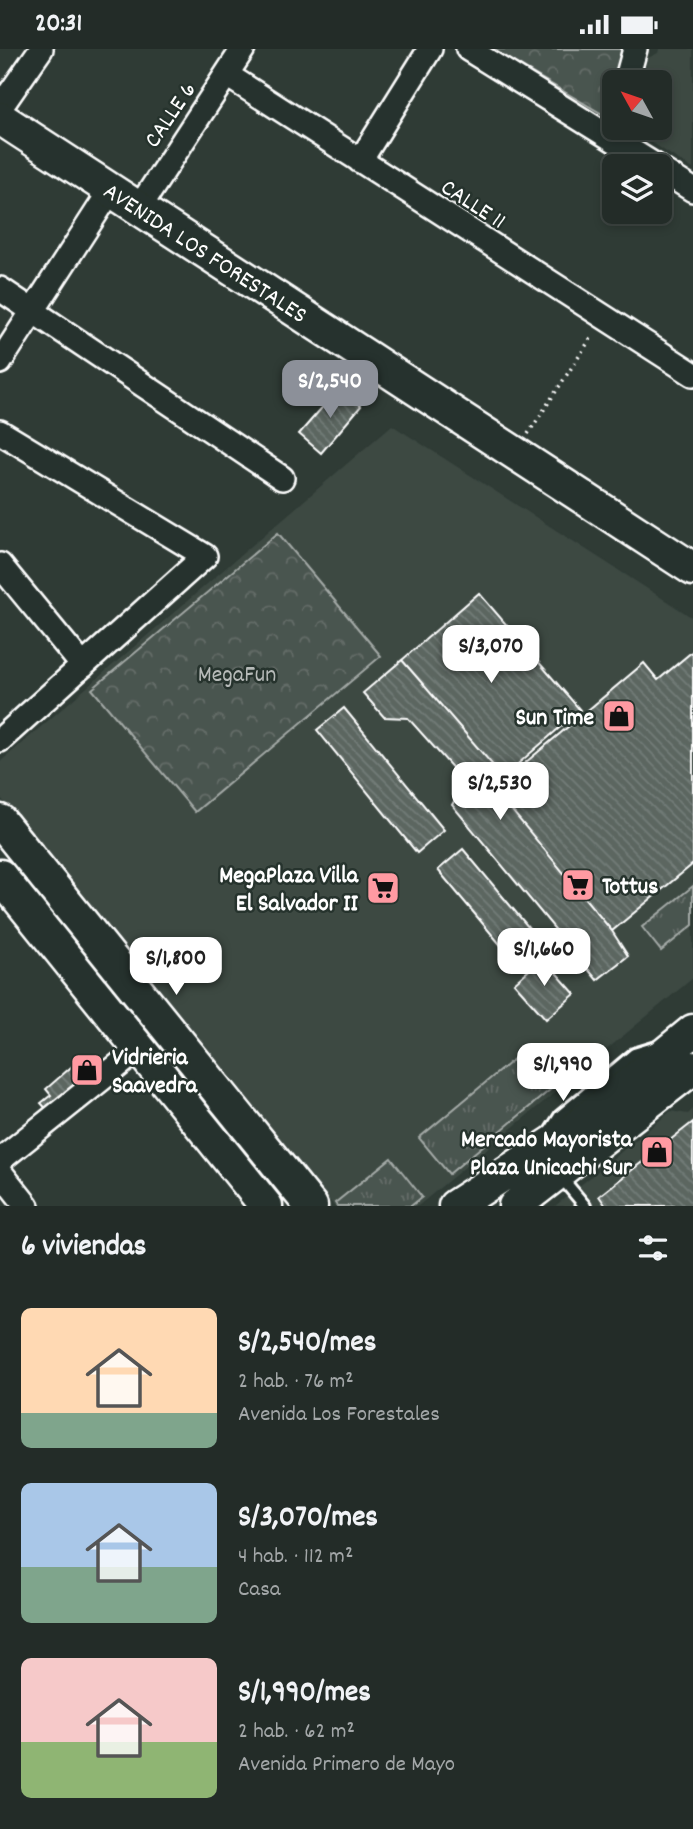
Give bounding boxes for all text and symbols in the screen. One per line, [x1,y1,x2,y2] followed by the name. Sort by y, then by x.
[35,6,82,43] text: 20:31
[602,70,672,140] north arrow
[602,70,672,224] map controls
[137,76,206,155] street label: CALLE 6
[602,154,672,224] button: layers
[433,172,512,239] street label: CALLE 11
[96,176,313,333] street label: AVENIDA LOS FORESTALES
[265,361,395,420] pin: S/2,540
[298,366,362,399] text: S/2,540
[426,625,556,685] pin: S/3,070
[458,631,524,664] text: S/3,070
[198,659,276,693] park label: MegaFun
[600,697,638,735] shop icon: Sun Time
[515,702,594,736] place label: Sun Time
[435,763,565,822] pin: S/2,530
[468,768,532,801] text: S/2,530
[219,860,359,922] place label: MegaPlaza Villa El Salvador II
[559,866,597,904] supermarket icon: Tottus
[364,869,402,907] supermarket icon: MegaPlaza Villa El Salvador II
[602,871,658,905] place label: Tottus
[479,929,609,988] pin: S/1,660
[513,934,575,967] text: S/1,660
[111,937,241,997] pin: S/1,800
[146,943,206,976] text: S/1,800
[112,1042,198,1104] place label: Vidrieria Saavedra
[498,1044,628,1103] pin: S/1,990
[533,1049,593,1082] text: S/1,990
[68,1051,106,1089] shop icon: Vidrieria Saavedra
[461,1124,633,1186] place label: Mercado Mayorista Plaza Unicachi Sur
[638,1133,676,1171] shop icon: Mercado Mayorista Plaza Unicachi Sur
[21,1227,146,1270] text: 6 viviendas
[634,1229,672,1267] icon: filters
[238,1323,376,1366] text: S/2,540/mes
[77,1336,161,1420] icon: home
[238,1366,354,1399] text: 2 hab. · 76 m²
[238,1399,440,1432] text: Avenida Los Forestales
[238,1498,378,1541] text: S/3,070/mes
[77,1511,161,1595] icon: home
[238,1541,353,1574] text: 4 hab. · 112 m²
[238,1574,281,1607] text: Casa
[238,1673,371,1716] text: S/1,990/mes
[77,1686,161,1770] icon: home
[238,1716,355,1749] text: 2 hab. · 62 m²
[238,1749,455,1782] text: Avenida Primero de Mayo

